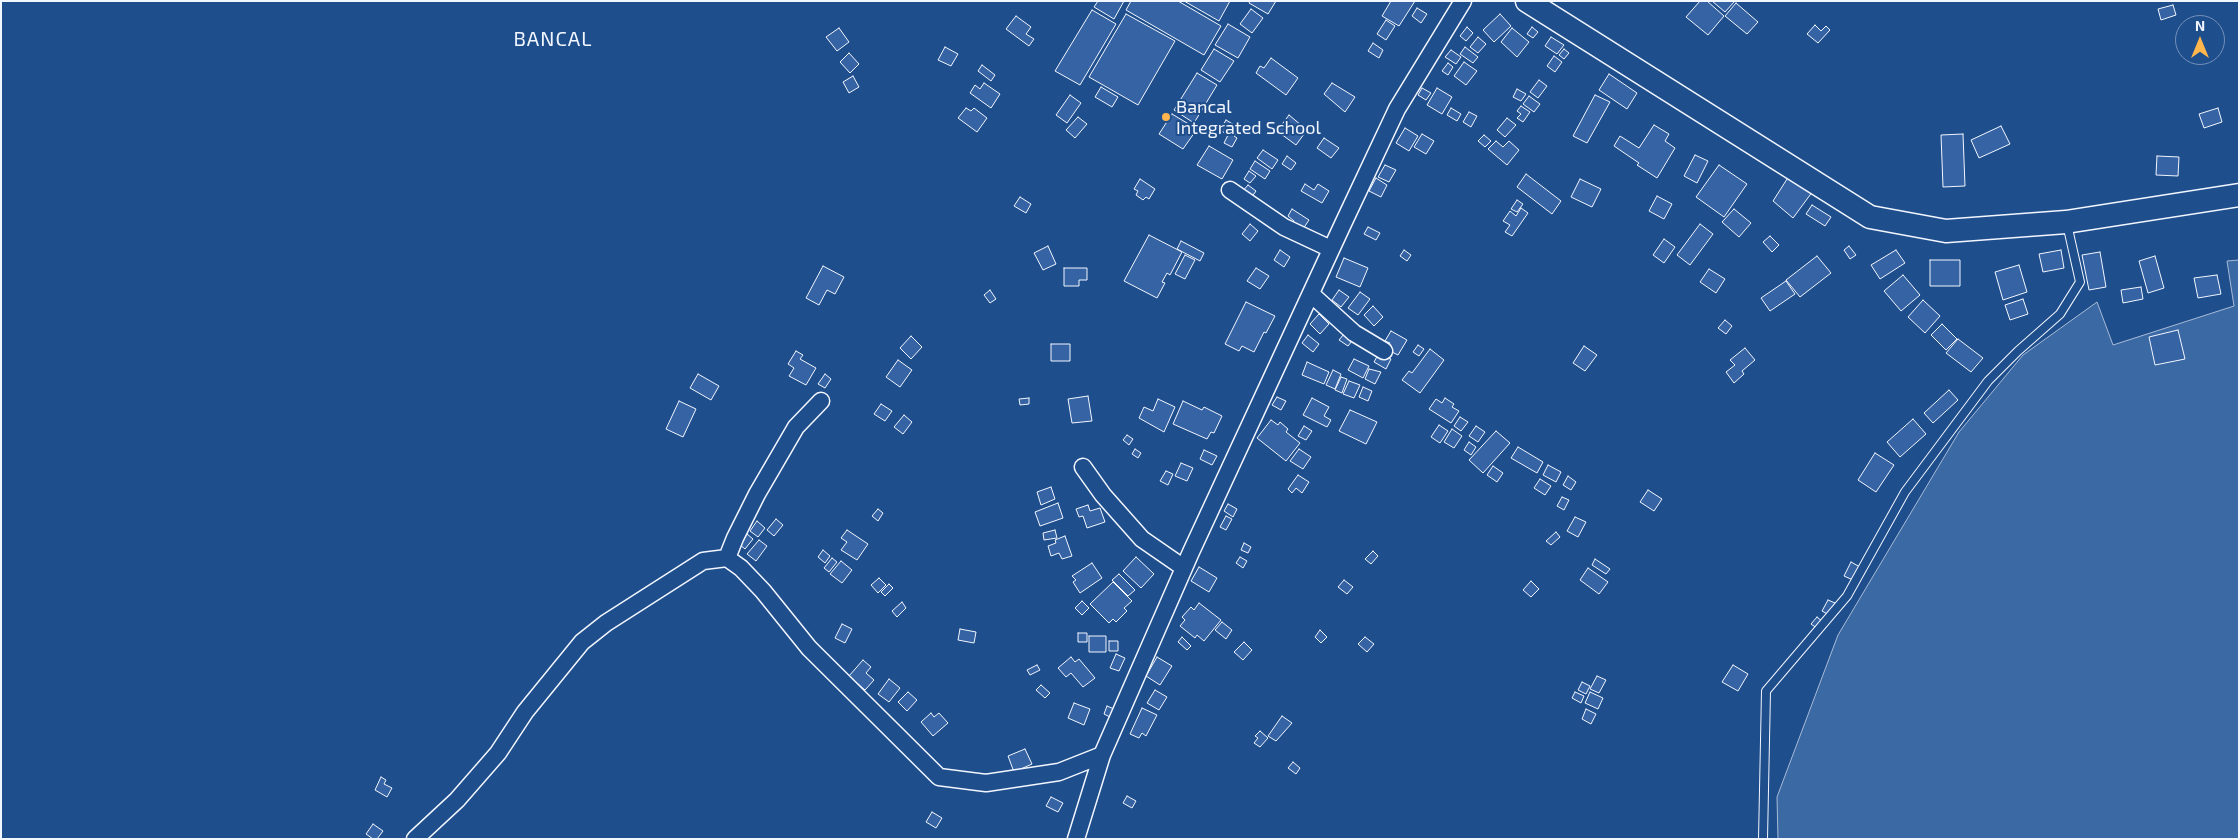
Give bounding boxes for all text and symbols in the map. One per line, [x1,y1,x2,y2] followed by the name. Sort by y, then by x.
[2175,15,2225,65] north arrow
[2195,17,2205,34] text: N
[513,27,593,51] district label: BANCAL
[1176,96,1321,138] place label: Bancal Integrated School
[1160,111,1172,123] marker: Bancal Integrated School

